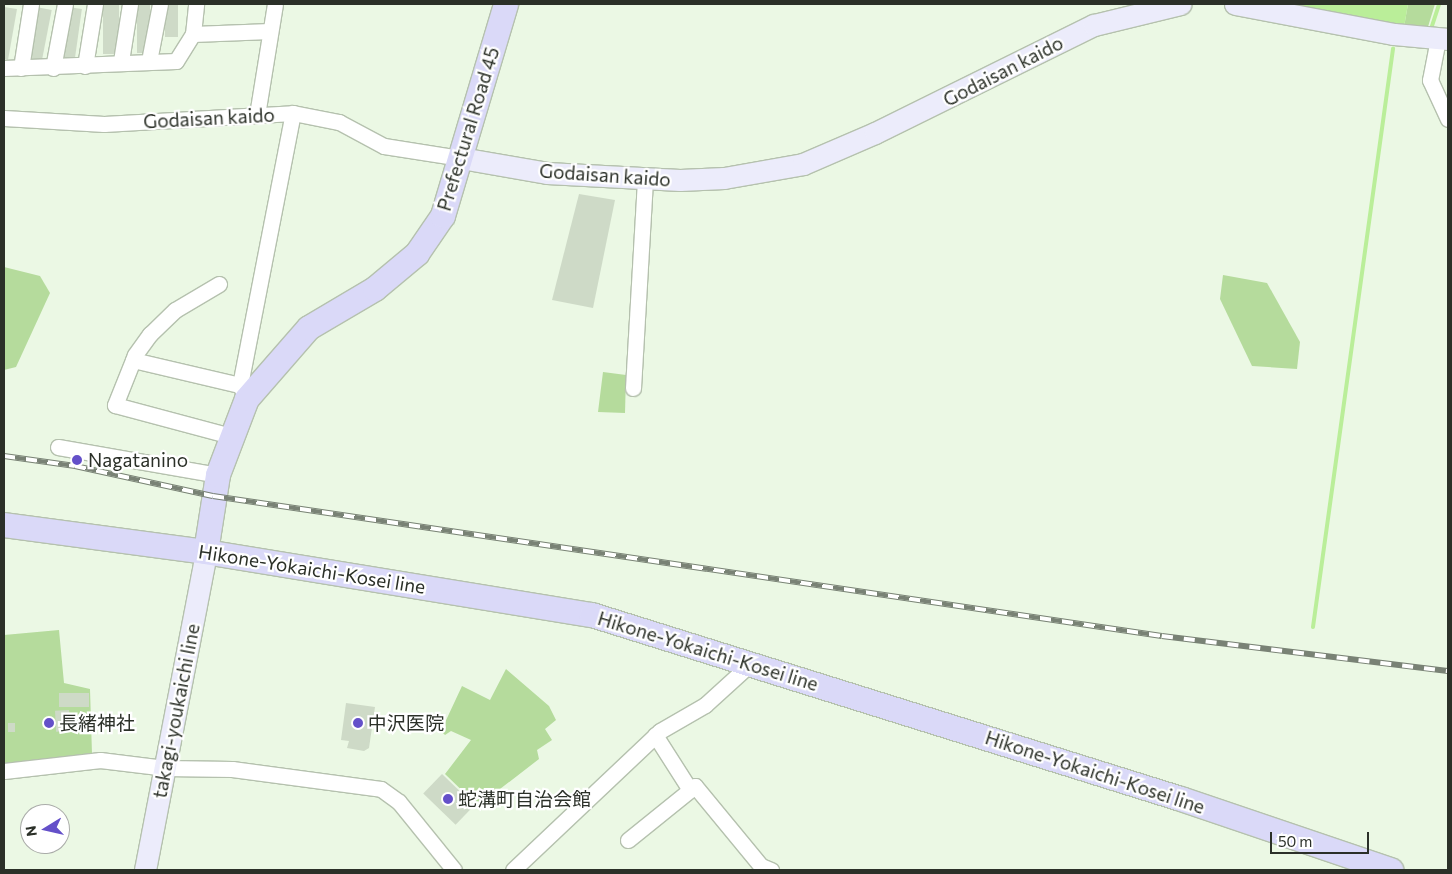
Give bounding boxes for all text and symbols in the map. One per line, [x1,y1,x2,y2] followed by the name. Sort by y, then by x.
[939,31,1067,111] street label: Godaisan kaido
[432,44,504,214] street label: Prefectural Road 45
[143,103,275,133] street label: Godaisan kaido
[539,159,671,191] street label: Godaisan kaido
[88,449,188,471] place label: Nagatanino
[70,453,84,467] marker: Nagatanino
[197,540,427,598] street label: Hikone-Yokaichi-Kosei line
[595,607,821,695] street label: Hikone-Yokaichi-Kosei line
[148,622,204,800] street label: takagi-youkaichi line
[59,712,135,734] place label: 長緒神社
[368,712,444,734] place label: 中沢医院
[43,717,55,729] marker: 長緒神社
[352,717,364,729] marker: 中沢医院
[982,726,1208,818] street label: Hikone-Yokaichi-Kosei line
[458,788,591,810] place label: 蛇溝町自治会館
[442,793,454,805] marker: 蛇溝町自治会館
[20,804,70,854] north arrow
[1272,822,1371,854] scale bar
[21,825,40,838] text: N
[1278,832,1312,850] text: 50 m

